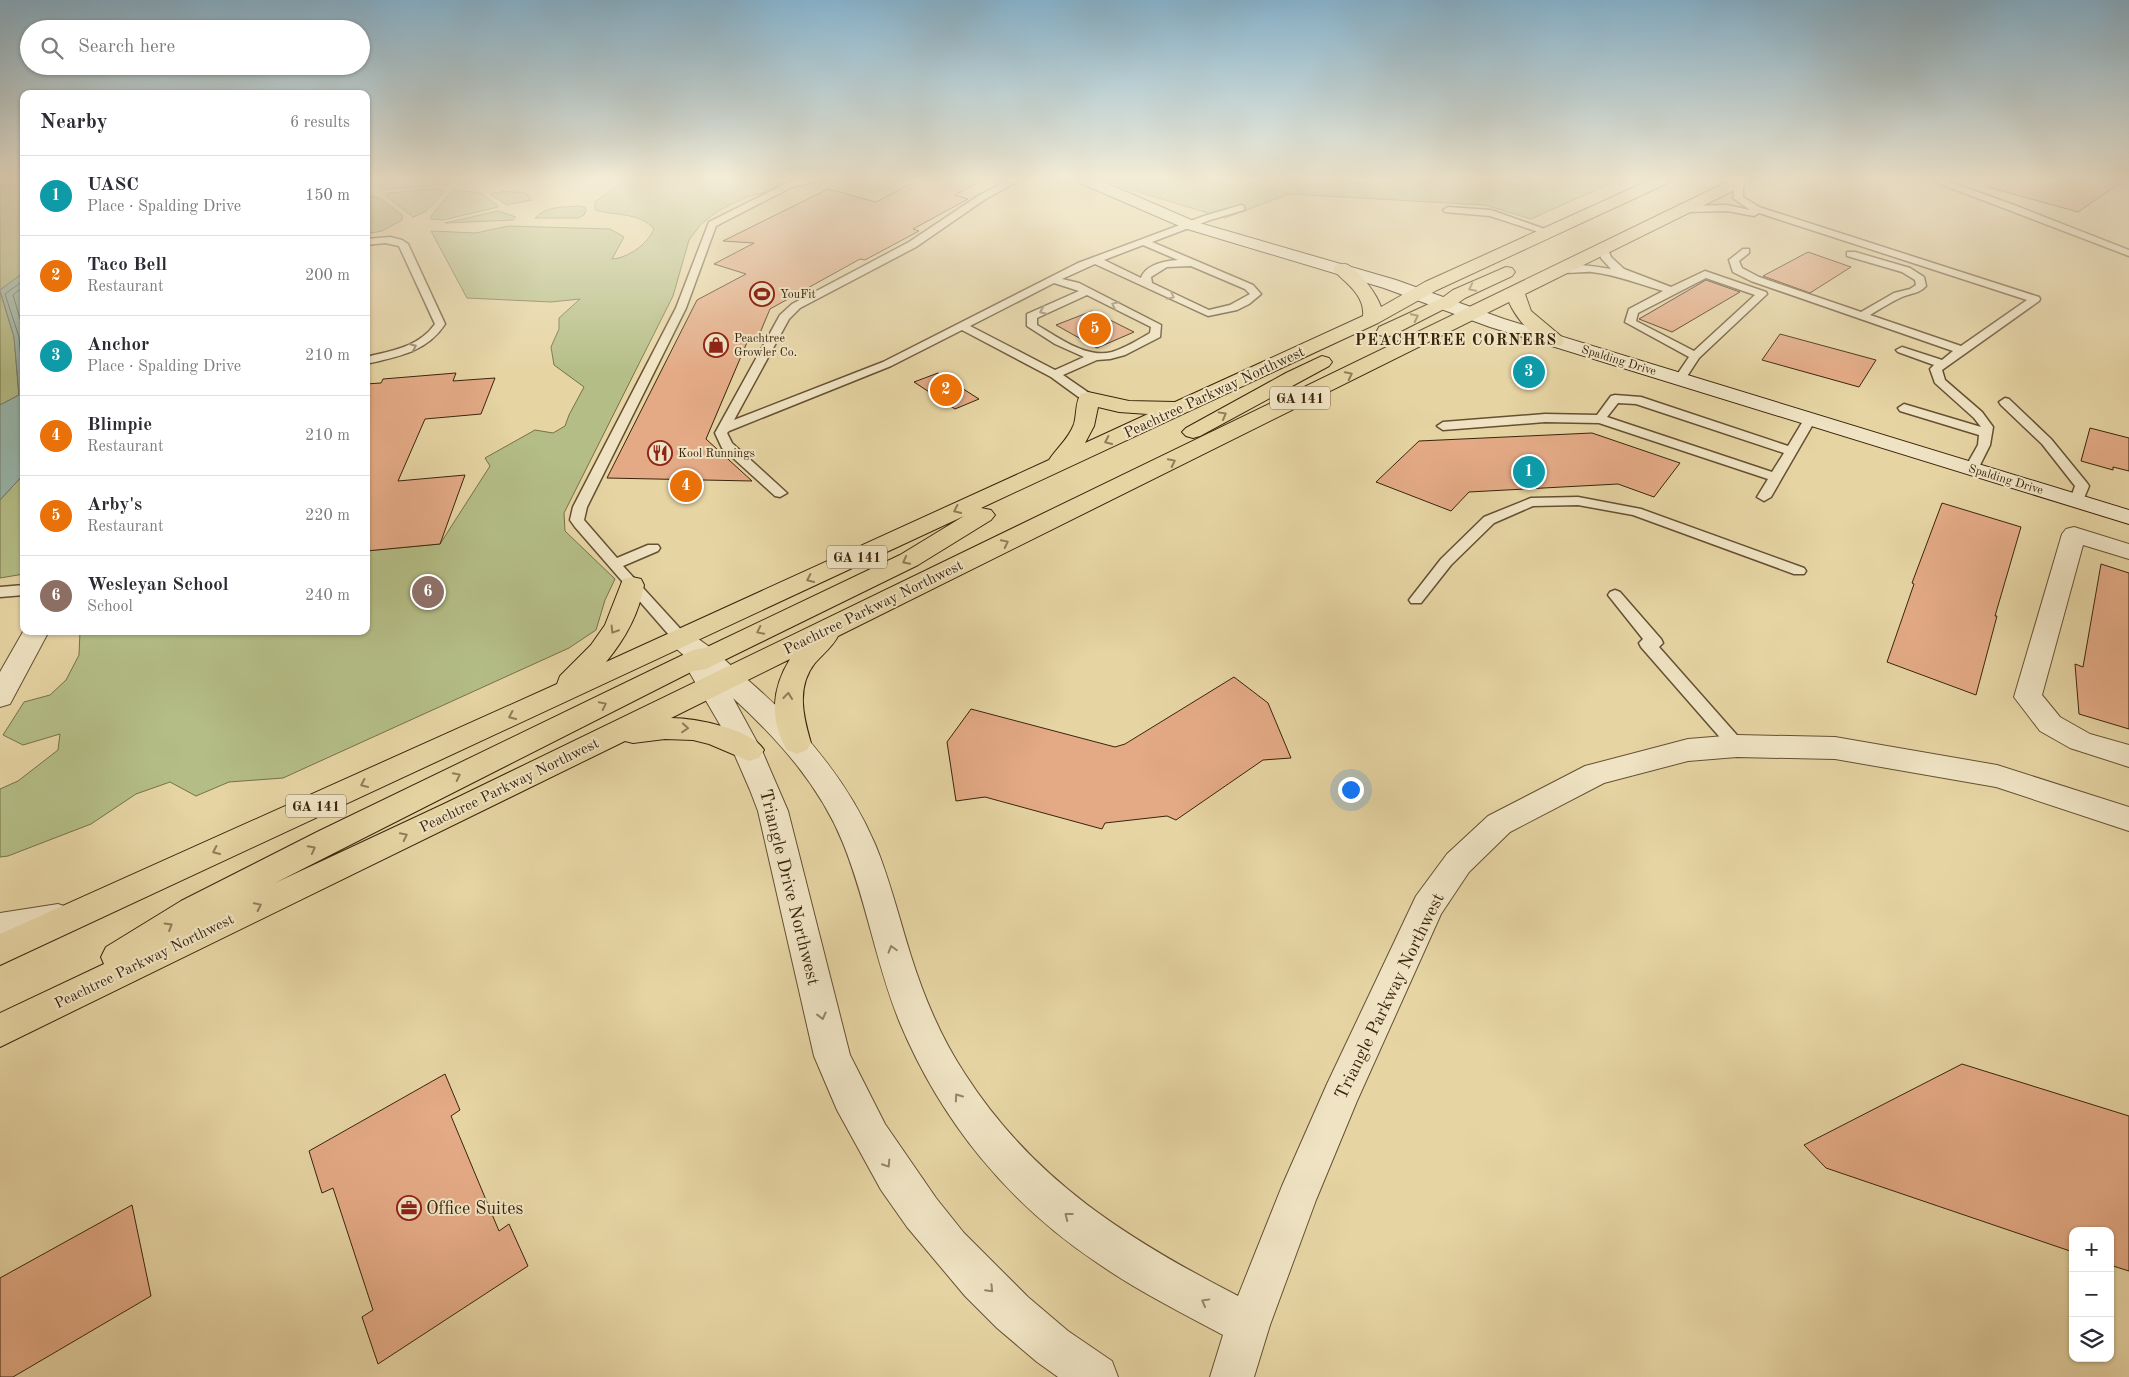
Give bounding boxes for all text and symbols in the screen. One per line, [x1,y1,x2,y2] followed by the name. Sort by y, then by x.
[20,20,370,75] search box
[38,34,66,62] icon: search
[78,38,175,57] text: Search here
[40,112,108,133] text: Nearby
[290,115,350,131] text: 6 results
[87,176,139,195] text: UASC
[51,188,61,204] text: 1
[305,188,350,204] text: 150 m
[87,199,241,215] text: Place · Spalding Drive
[87,256,167,275] text: Taco Bell
[51,268,61,284] text: 2
[305,268,350,284] text: 200 m
[87,279,164,295] text: Restaurant
[749,281,775,307] sports icon: YouFit
[1468,282,1477,292] one-way arrow
[780,289,816,301] place label: YouFit
[1166,290,1175,301] one-way arrow
[1111,301,1120,311] one-way arrow
[1039,304,1048,315] one-way arrow
[1079,310,1111,348] pin: 5
[1410,313,1419,323] one-way arrow
[703,332,729,358] shop icon: Peachtree Growler Co.
[734,333,797,359] place label: Peachtree Growler Co.
[1355,333,1557,349] district label: PEACHTREE CORNERS
[87,336,149,355] text: Anchor
[408,342,417,353] one-way arrow
[1580,344,1658,378] street label: Spalding Drive
[1122,345,1307,442] street label: Peachtree Parkway Northwest
[51,348,61,364] text: 3
[305,348,350,364] text: 210 m
[1513,353,1545,391] pin: 3
[87,359,241,375] text: Place · Spalding Drive
[1344,370,1353,381] one-way arrow
[930,371,962,409] pin: 2
[1270,386,1330,409] road number: GA 141
[1218,411,1227,421] one-way arrow
[87,416,152,435] text: Blimpie
[51,428,61,444] text: 4
[305,428,350,444] text: 210 m
[1104,434,1113,445] one-way arrow
[87,439,164,455] text: Restaurant
[647,440,673,466] restaurant icon: Kool Runnings
[678,448,755,460] place label: Kool Runnings
[1513,453,1545,491] pin: 1
[1166,458,1175,468] one-way arrow
[1967,463,2045,497] street label: Spalding Drive
[670,467,702,505] pin: 4
[87,496,142,515] text: Arby's
[954,504,963,514] one-way arrow
[51,508,61,524] text: 5
[305,508,350,524] text: 220 m
[87,519,164,535] text: Restaurant
[999,539,1008,549] one-way arrow
[827,546,887,568] road number: GA 141
[903,555,912,565] one-way arrow
[782,558,966,658] street label: Peachtree Parkway Northwest
[806,572,815,583] one-way arrow
[412,573,444,611] pin: 6
[87,576,229,595] text: Wesleyan School
[51,588,61,604] text: 6
[305,588,350,604] text: 240 m
[87,599,133,615] text: School
[611,624,621,633] one-way arrow
[756,625,765,635] one-way arrow
[782,692,793,700] one-way arrow
[598,700,607,711] one-way arrow
[508,710,517,721] one-way arrow
[681,722,689,733] one-way arrow
[418,736,602,836] street label: Peachtree Parkway Northwest
[452,772,461,782] one-way arrow
[360,777,369,788] one-way arrow
[1338,777,1364,803] your location
[756,787,822,987] street label: Triangle Drive Northwest
[286,794,346,818] road number: GA 141
[399,832,408,842] one-way arrow
[212,845,221,856] one-way arrow
[307,845,316,855] one-way arrow
[1332,890,1448,1102] street label: Triangle Parkway Northwest
[253,902,262,913] one-way arrow
[53,912,237,1012] street label: Peachtree Parkway Northwest
[163,922,172,932] one-way arrow
[888,946,898,954] one-way arrow
[816,1012,827,1021] one-way arrow
[955,1093,964,1103] one-way arrow
[880,1159,890,1168] one-way arrow
[396,1195,422,1221] office icon: Office Suites
[426,1200,523,1218] place label: Office Suites
[1064,1213,1073,1222] one-way arrow
[2069,1227,2114,1362] map controls
[2069,1227,2114,1272] button: +
[2069,1272,2114,1317] button: −
[984,1284,993,1293] one-way arrow
[1202,1298,1211,1308] one-way arrow
[2069,1317,2114,1362] button: layers

